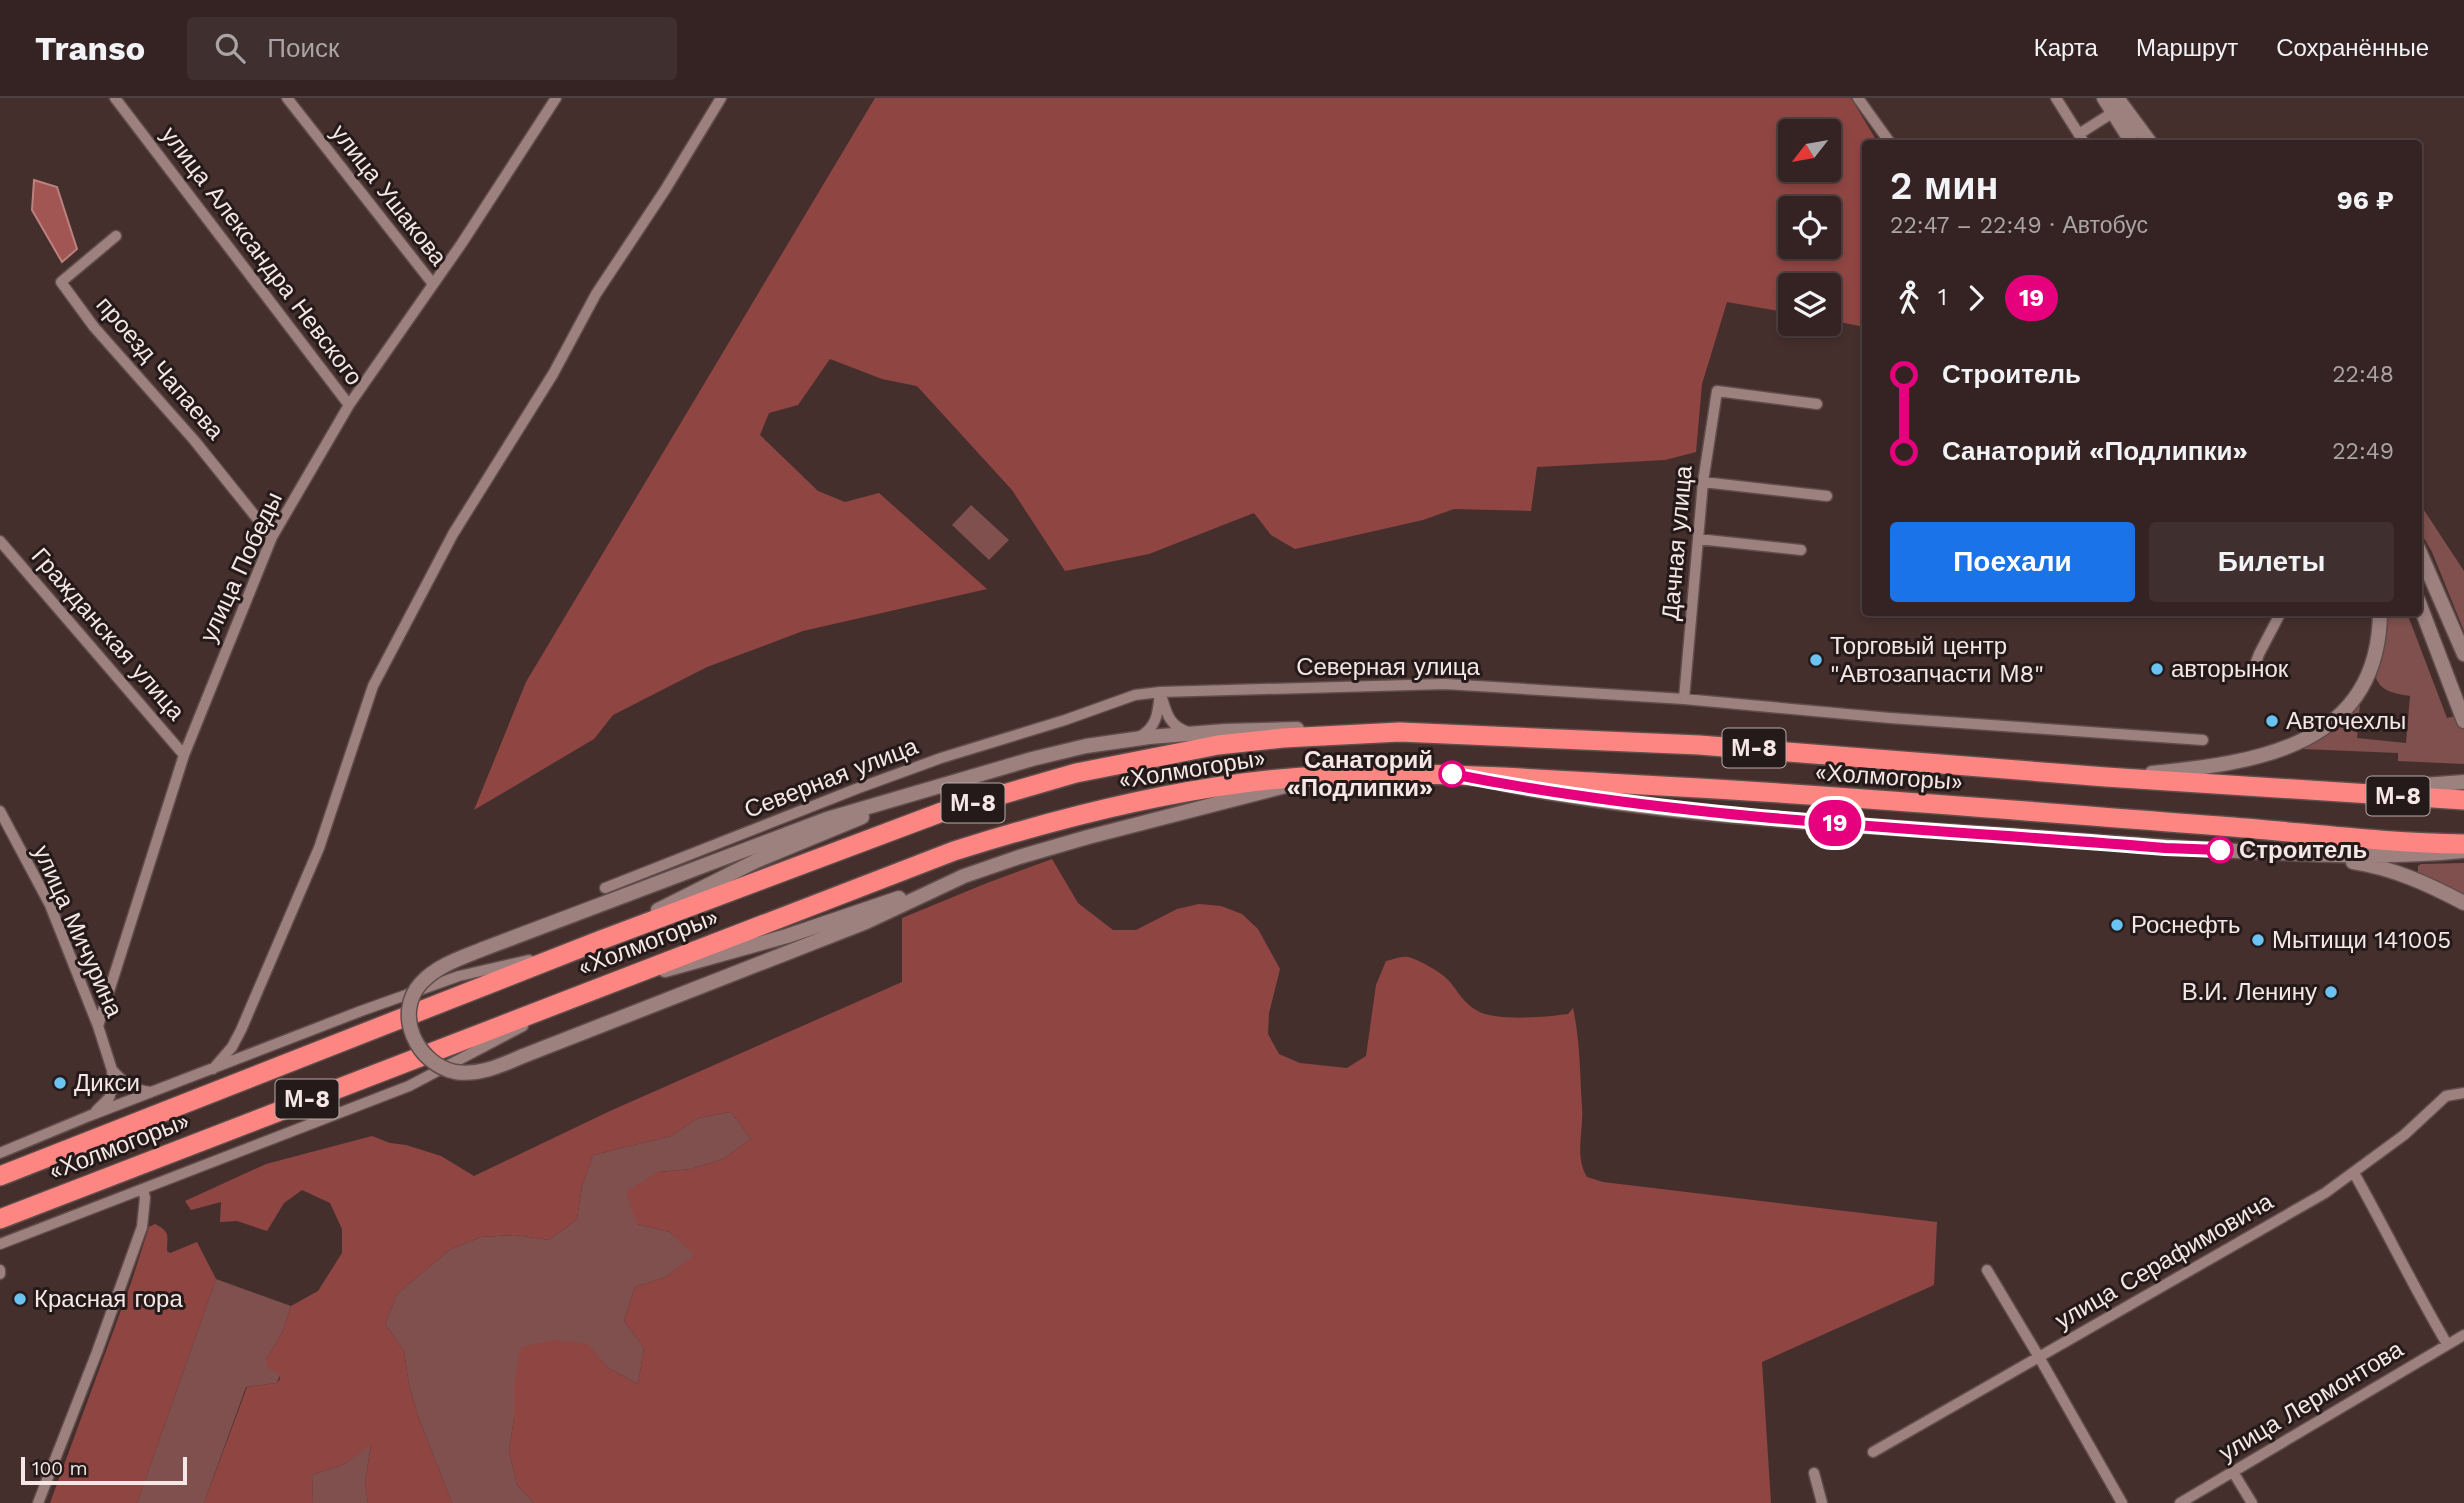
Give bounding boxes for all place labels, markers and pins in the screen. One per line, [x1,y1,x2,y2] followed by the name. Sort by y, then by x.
[1830,632,2044,688] place label: Торговый центр "Автозапчасти М8"
[1808,652,1824,668] marker: Торговый центр "Автозапчасти М8"
[2171,655,2289,683] place label: авторынок
[2149,661,2165,677] marker: авторынок
[2286,707,2406,735] place label: Авточехлы
[2264,713,2280,729] marker: Авточехлы
[1287,746,1433,802] place label: Санаторий «Подлипки»
[1439,761,1465,787] marker: Санаторий «Подлипки»
[2239,836,2367,864] place label: Строитель
[2207,837,2233,863] marker: Строитель
[2131,911,2241,939] place label: Роснефть
[2109,917,2125,933] marker: Роснефть
[2272,926,2451,954] place label: Мытищи 141005
[2250,932,2266,948] marker: Мытищи 141005
[2182,978,2317,1006] place label: В.И. Ленину
[2323,984,2339,1000] marker: В.И. Ленину
[74,1069,140,1097] place label: Дикси
[52,1075,68,1091] marker: Дикси
[34,1285,183,1313] place label: Красная гора
[12,1291,28,1307] marker: Красная гора

